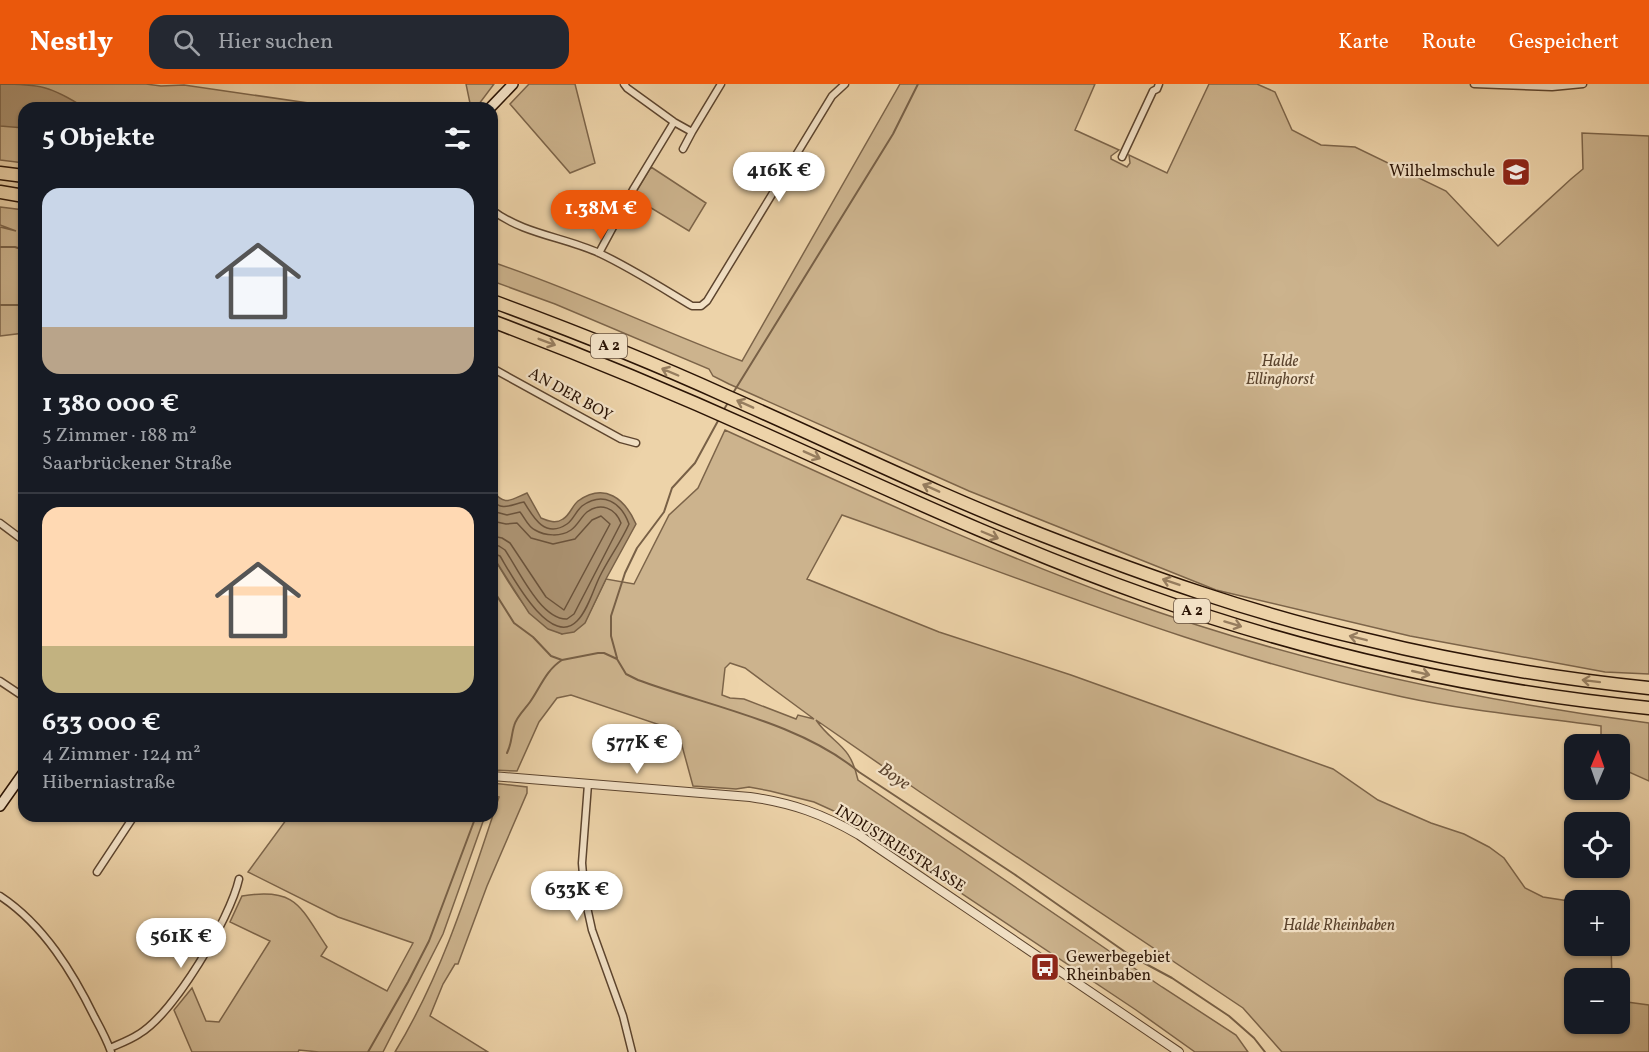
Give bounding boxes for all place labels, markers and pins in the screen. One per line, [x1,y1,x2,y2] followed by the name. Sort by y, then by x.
[730,152,828,203] pin: 416K €
[1500,156,1532,188] school or university icon: Wilhelmschule
[1389,161,1495,183] place label: Wilhelmschule
[546,190,656,241] pin: 1.38M €
[588,724,686,775] pin: 577K €
[528,871,626,922] pin: 633K €
[132,918,230,969] pin: 561K €
[1066,947,1171,987] place label: Gewerbegebiet Rheinbaben
[1029,951,1061,983] bus stop icon: Gewerbegebiet Rheinbaben

